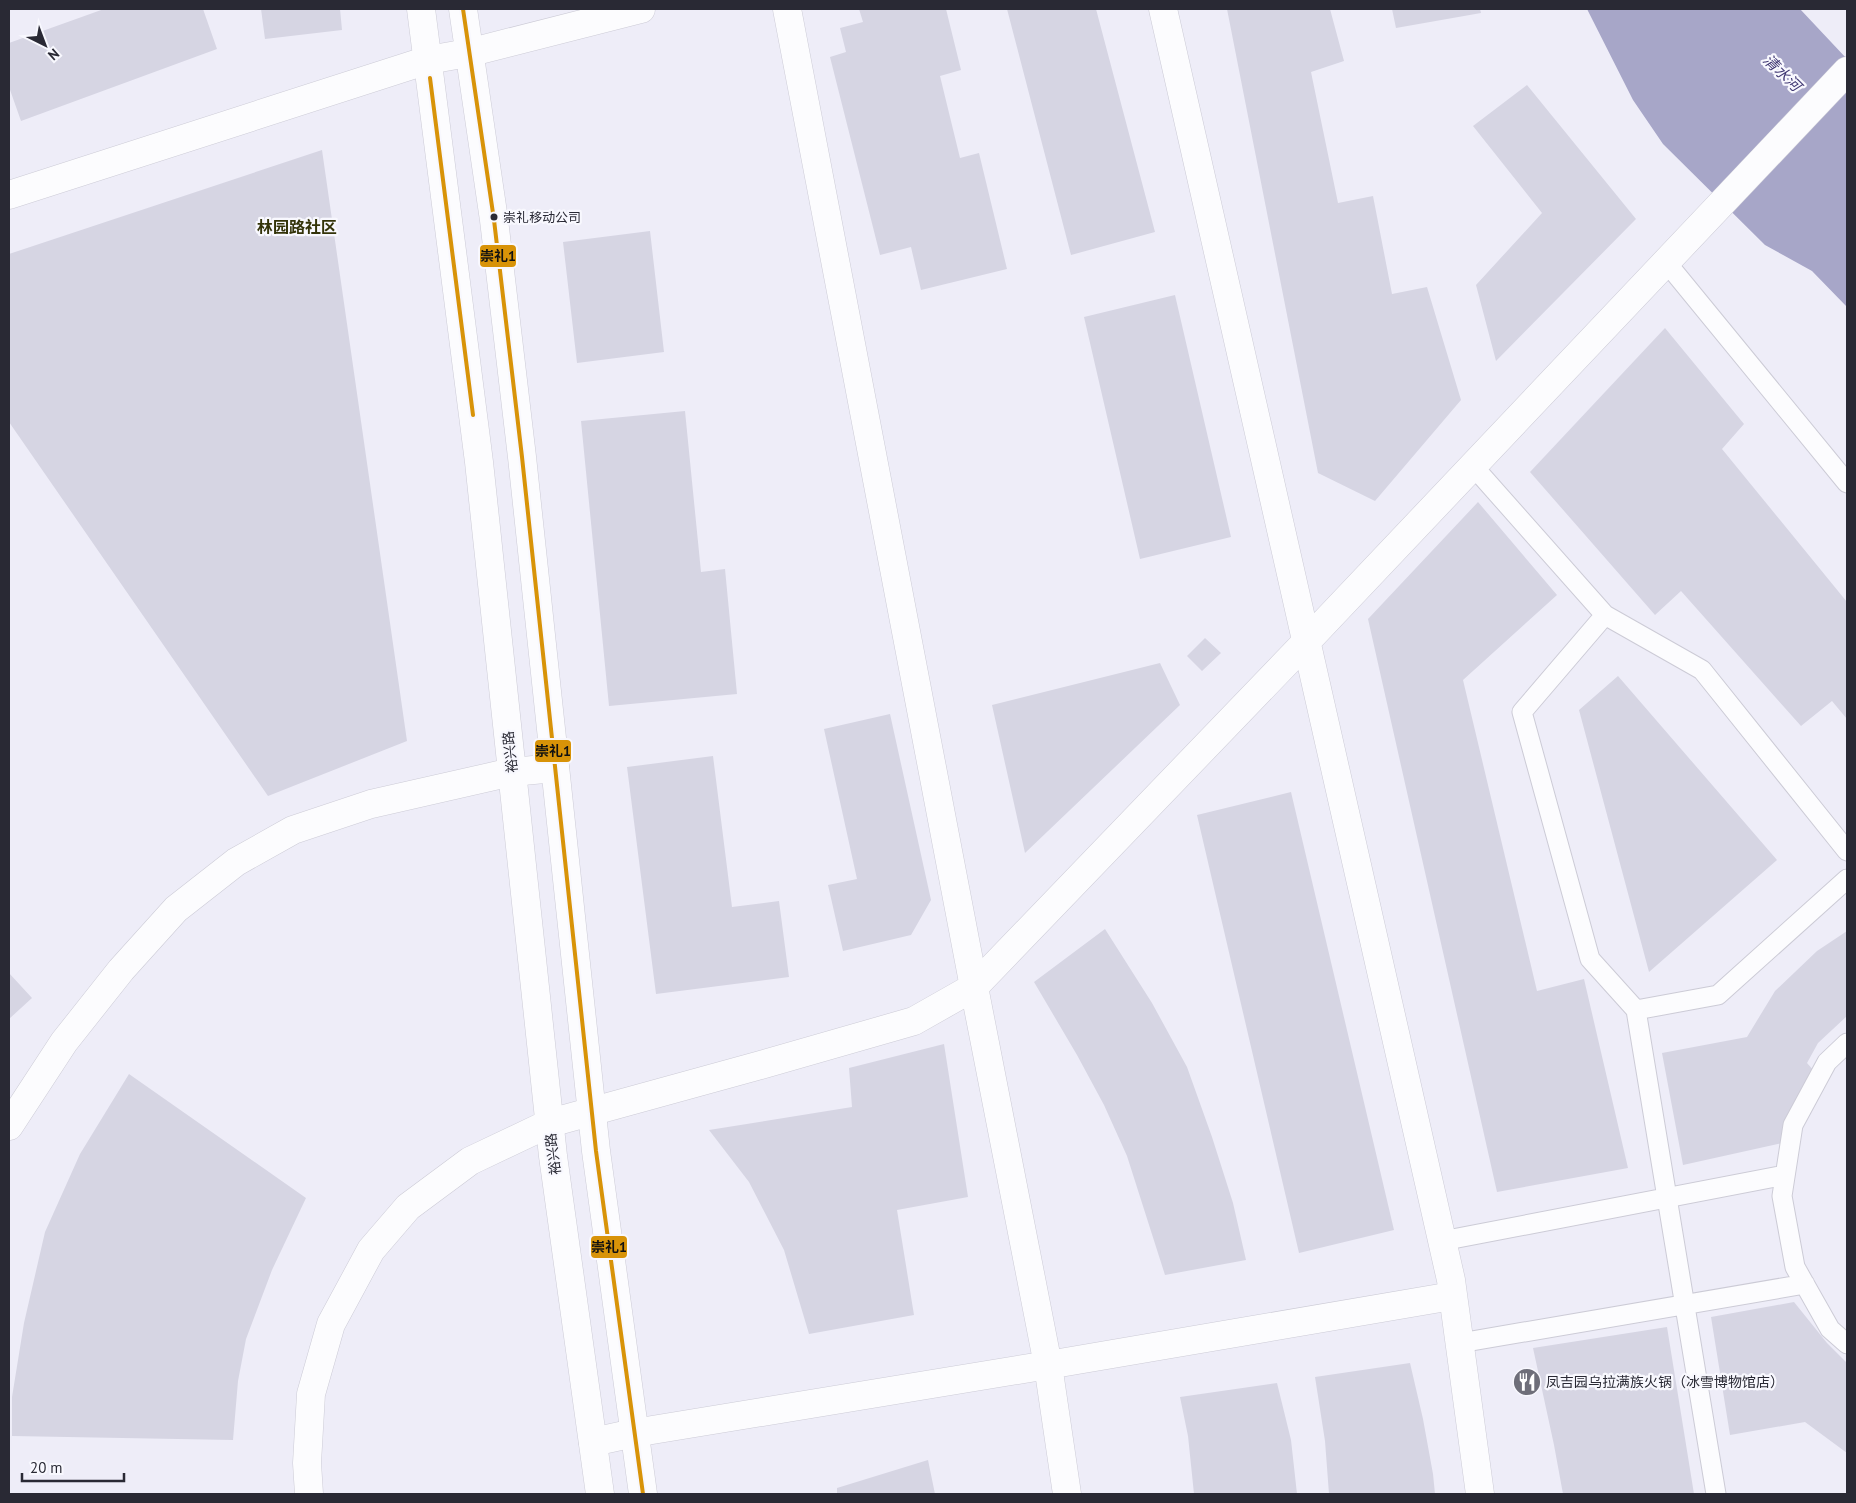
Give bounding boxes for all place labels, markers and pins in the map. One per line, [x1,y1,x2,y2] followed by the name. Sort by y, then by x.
[503,209,581,226] place label: 崇礼移动公司
[489,212,499,222] marker: 崇礼移动公司
[1512,1367,1542,1397] restaurant icon: 凤吉园乌拉满族火锅（冰雪博物馆店）
[1546,1373,1784,1391] place label: 凤吉园乌拉满族火锅（冰雪博物馆店）

